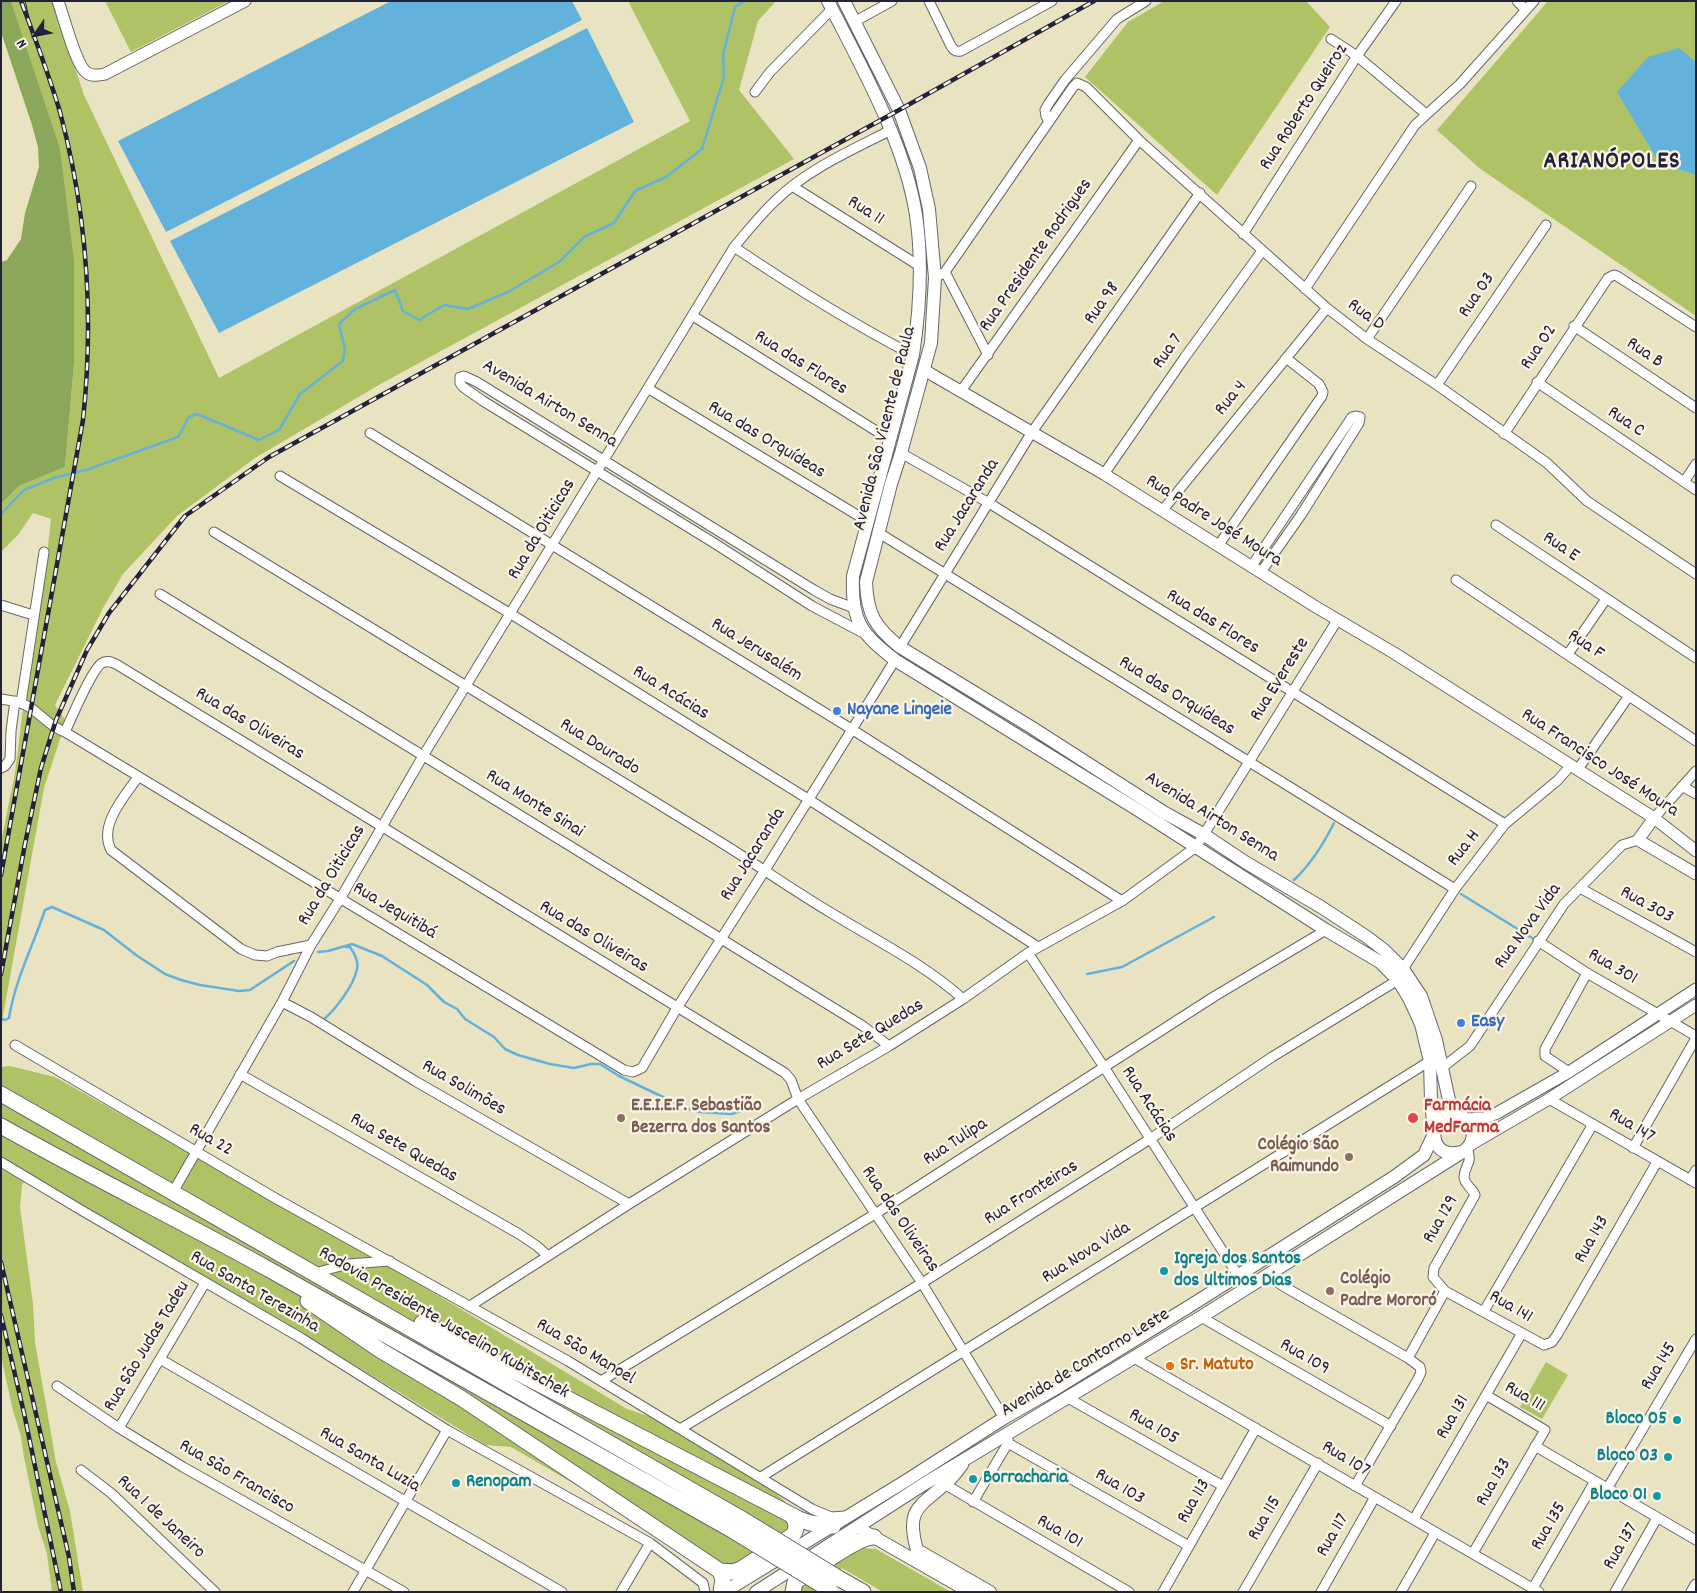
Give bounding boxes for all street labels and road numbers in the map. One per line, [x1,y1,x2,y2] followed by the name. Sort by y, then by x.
[1256,41,1354,175] street label: Rua Roberto Queiroz
[975,175,1099,337] street label: Rua Presidente Rodrigues
[842,192,888,232] street label: Rua 11
[1455,269,1501,323] street label: Rua 03
[1080,278,1126,330] street label: Rua 98
[1342,295,1388,337] street label: Rua D
[1517,321,1563,375] street label: Rua 02
[850,325,922,533] street label: Avenida São Vicente de Paula
[749,326,851,402] street label: Rua das Flores
[1149,330,1189,374] street label: Rua 7
[1621,333,1667,375] street label: Rua B
[477,356,621,454] street label: Avenida Airton Senna
[1211,377,1253,421] street label: Rua 4
[703,397,829,485] street label: Rua das Orquídeas
[1602,402,1648,444] street label: Rua C
[930,455,1006,557] street label: Rua Jacaranda
[1141,471,1285,573] street label: Rua Padre José Moura
[504,476,582,584] street label: Rua da Oiticicas
[1537,528,1583,568] street label: Rua E
[1161,585,1263,661] street label: Rua das Flores
[706,614,806,688] street label: Rua Jerusalém
[1562,626,1608,666] street label: Rua F
[1246,634,1316,726] street label: Rua Evereste
[1113,652,1239,742] street label: Rua das Orquídeas
[627,661,713,727] street label: Rua Acácias
[190,683,308,767] street label: Rua das Oliveiras
[1516,705,1682,823] street label: Rua Francisco José Moura
[555,714,643,782] street label: Rua Dourado
[481,766,587,844] street label: Rua Monte Sinai
[1140,768,1282,868] street label: Avenida Airton Senna
[716,804,792,906] street label: Rua Jacaranda
[294,822,372,930] street label: Rua da Oiticicas
[1444,826,1486,872] street label: Rua H
[348,878,440,946] street label: Rua Jequitibá
[1490,880,1568,974] street label: Rua Nova Vida
[1615,882,1677,930] street label: Rua 303
[534,896,652,980] street label: Rua das Oliveiras
[1583,945,1641,991] street label: Rua 301
[813,995,929,1077] street label: Rua Sete Quedas
[417,1056,509,1122] street label: Rua Solimões
[1115,1063,1181,1147] street label: Rua Acácias
[1604,1104,1658,1150] street label: Rua 147
[345,1109,461,1189] street label: Rua Sete Quedas
[920,1114,992,1172] street label: Rua Tulipa
[184,1119,236,1163] street label: Rua 22
[981,1156,1083,1232] street label: Rua Fronteiras
[855,1162,943,1278] street label: Rua das Oliveiras
[1419,1192,1465,1248] street label: Rua 129
[1570,1212,1616,1268] street label: Rua 143
[1038,1218,1136,1290] street label: Rua Nova Vida
[314,1243,572,1405] street label: Rodovia Presidente Juscelino Kubitschek
[185,1247,323,1339] street label: Rua Santa Terezinha
[100,1277,196,1417] street label: Rua São Judas Tadeu
[1484,1286,1536,1330] street label: Rua 141
[997,1305,1175,1423] street label: Avenida de Contorno Leste
[531,1315,639,1391] street label: Rua São Manoel
[1275,1335,1333,1381] street label: Rua 109
[1637,1339,1683,1395] street label: Rua 145
[1500,1377,1548,1419] street label: Rua 111
[1432,1392,1476,1444] street label: Rua 131
[1124,1405,1182,1451] street label: Rua 105
[315,1423,423,1499] street label: Rua Santa Luzia
[174,1436,298,1520] street label: Rua São Francisco
[1317,1437,1373,1483] street label: Rua 107
[1472,1455,1518,1511] street label: Rua 133
[1090,1465,1148,1511] street label: Rua 103
[111,1471,209,1565] street label: Rua 1 de Janeiro
[1173,1476,1217,1528] street label: Rua 113
[1244,1493,1288,1545] street label: Rua 115
[1527,1499,1573,1555] street label: Rua 135
[1313,1510,1355,1562] street label: Rua 117
[1032,1511,1086,1555] street label: Rua 101
[1599,1519,1645,1575] street label: Rua 137

